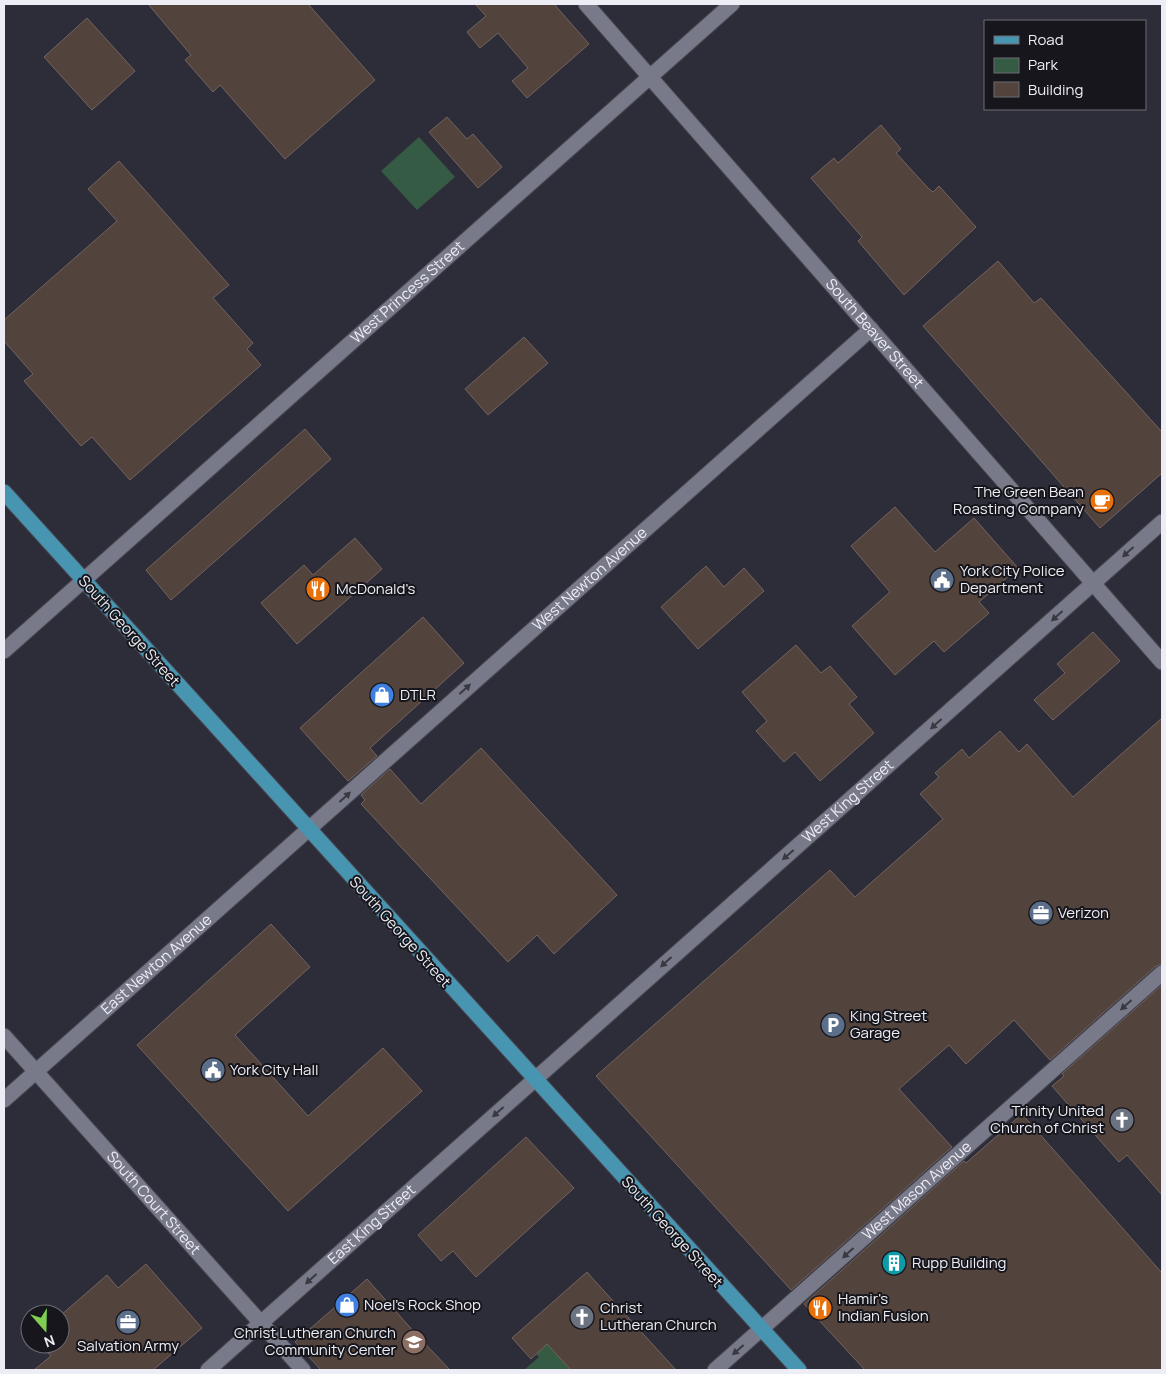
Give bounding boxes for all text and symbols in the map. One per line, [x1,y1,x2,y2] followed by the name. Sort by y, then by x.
[984,20,1146,110] legend
[1028,29,1064,50] text: Road
[1028,54,1058,75] text: Park
[1028,79,1083,100] text: Building
[346,236,469,348] street label: West Princess Street
[821,274,929,393] street label: South Beaver Street
[953,481,1084,519] place label: The Green Bean Roasting Company
[1089,488,1115,514] cafe icon: The Green Bean Roasting Company
[528,522,652,635] street label: West Newton Avenue
[1122,546,1134,558] one-way arrow
[960,560,1065,598] place label: York City Police Department
[929,567,955,593] public building icon: York City Police Department
[74,571,185,691] street label: South George Street
[305,576,331,602] restaurant icon: McDonald's
[336,578,415,599] place label: McDonald's
[1050,610,1063,621] one-way arrow
[369,682,395,708] shop icon: DTLR
[459,683,471,695] one-way arrow
[400,684,436,705] place label: DTLR
[930,718,942,730] one-way arrow
[797,754,898,847] street label: West King Street
[338,792,351,803] one-way arrow
[782,849,794,860] one-way arrow
[345,872,456,992] street label: South George Street
[1028,900,1054,926] office icon: Verizon
[1058,902,1109,923] place label: Verizon
[96,909,216,1019] street label: East Newton Avenue
[659,957,672,968] one-way arrow
[1120,999,1132,1011] one-way arrow
[850,1005,927,1043] place label: King Street Garage
[820,1012,846,1038] parking icon: King Street Garage
[200,1057,226,1083] public building icon: York City Hall
[230,1059,318,1080] place label: York City Hall
[990,1100,1104,1138] place label: Trinity United Church of Christ
[492,1106,504,1118] one-way arrow
[1109,1107,1135,1133] church icon: Trinity United Church of Christ
[857,1136,976,1245] street label: West Mason Avenue
[102,1146,206,1259] street label: South Court Street
[617,1172,728,1292] street label: South George Street
[323,1179,420,1269] street label: East King Street
[842,1247,854,1259] one-way arrow
[881,1250,907,1276] building icon: Rupp Building
[912,1252,1006,1273] place label: Rupp Building
[306,1273,318,1285] one-way arrow
[838,1288,929,1326] place label: Hamir's Indian Fusion
[334,1292,360,1318] shop icon: Noel's Rock Shop
[364,1294,481,1315] place label: Noel's Rock Shop
[807,1295,833,1321] restaurant icon: Hamir's Indian Fusion
[600,1297,717,1335] place label: Christ Lutheran Church
[20,1304,70,1354] north arrow
[569,1304,595,1330] church icon: Christ Lutheran Church
[115,1309,141,1335] office icon: Salvation Army
[234,1322,397,1360] place label: Christ Lutheran Church Community Center
[401,1329,427,1355] school or university icon: Christ Lutheran Church Community Center
[42,1331,58,1352] text: N
[77,1335,179,1356] place label: Salvation Army
[733,1344,745,1356] one-way arrow

